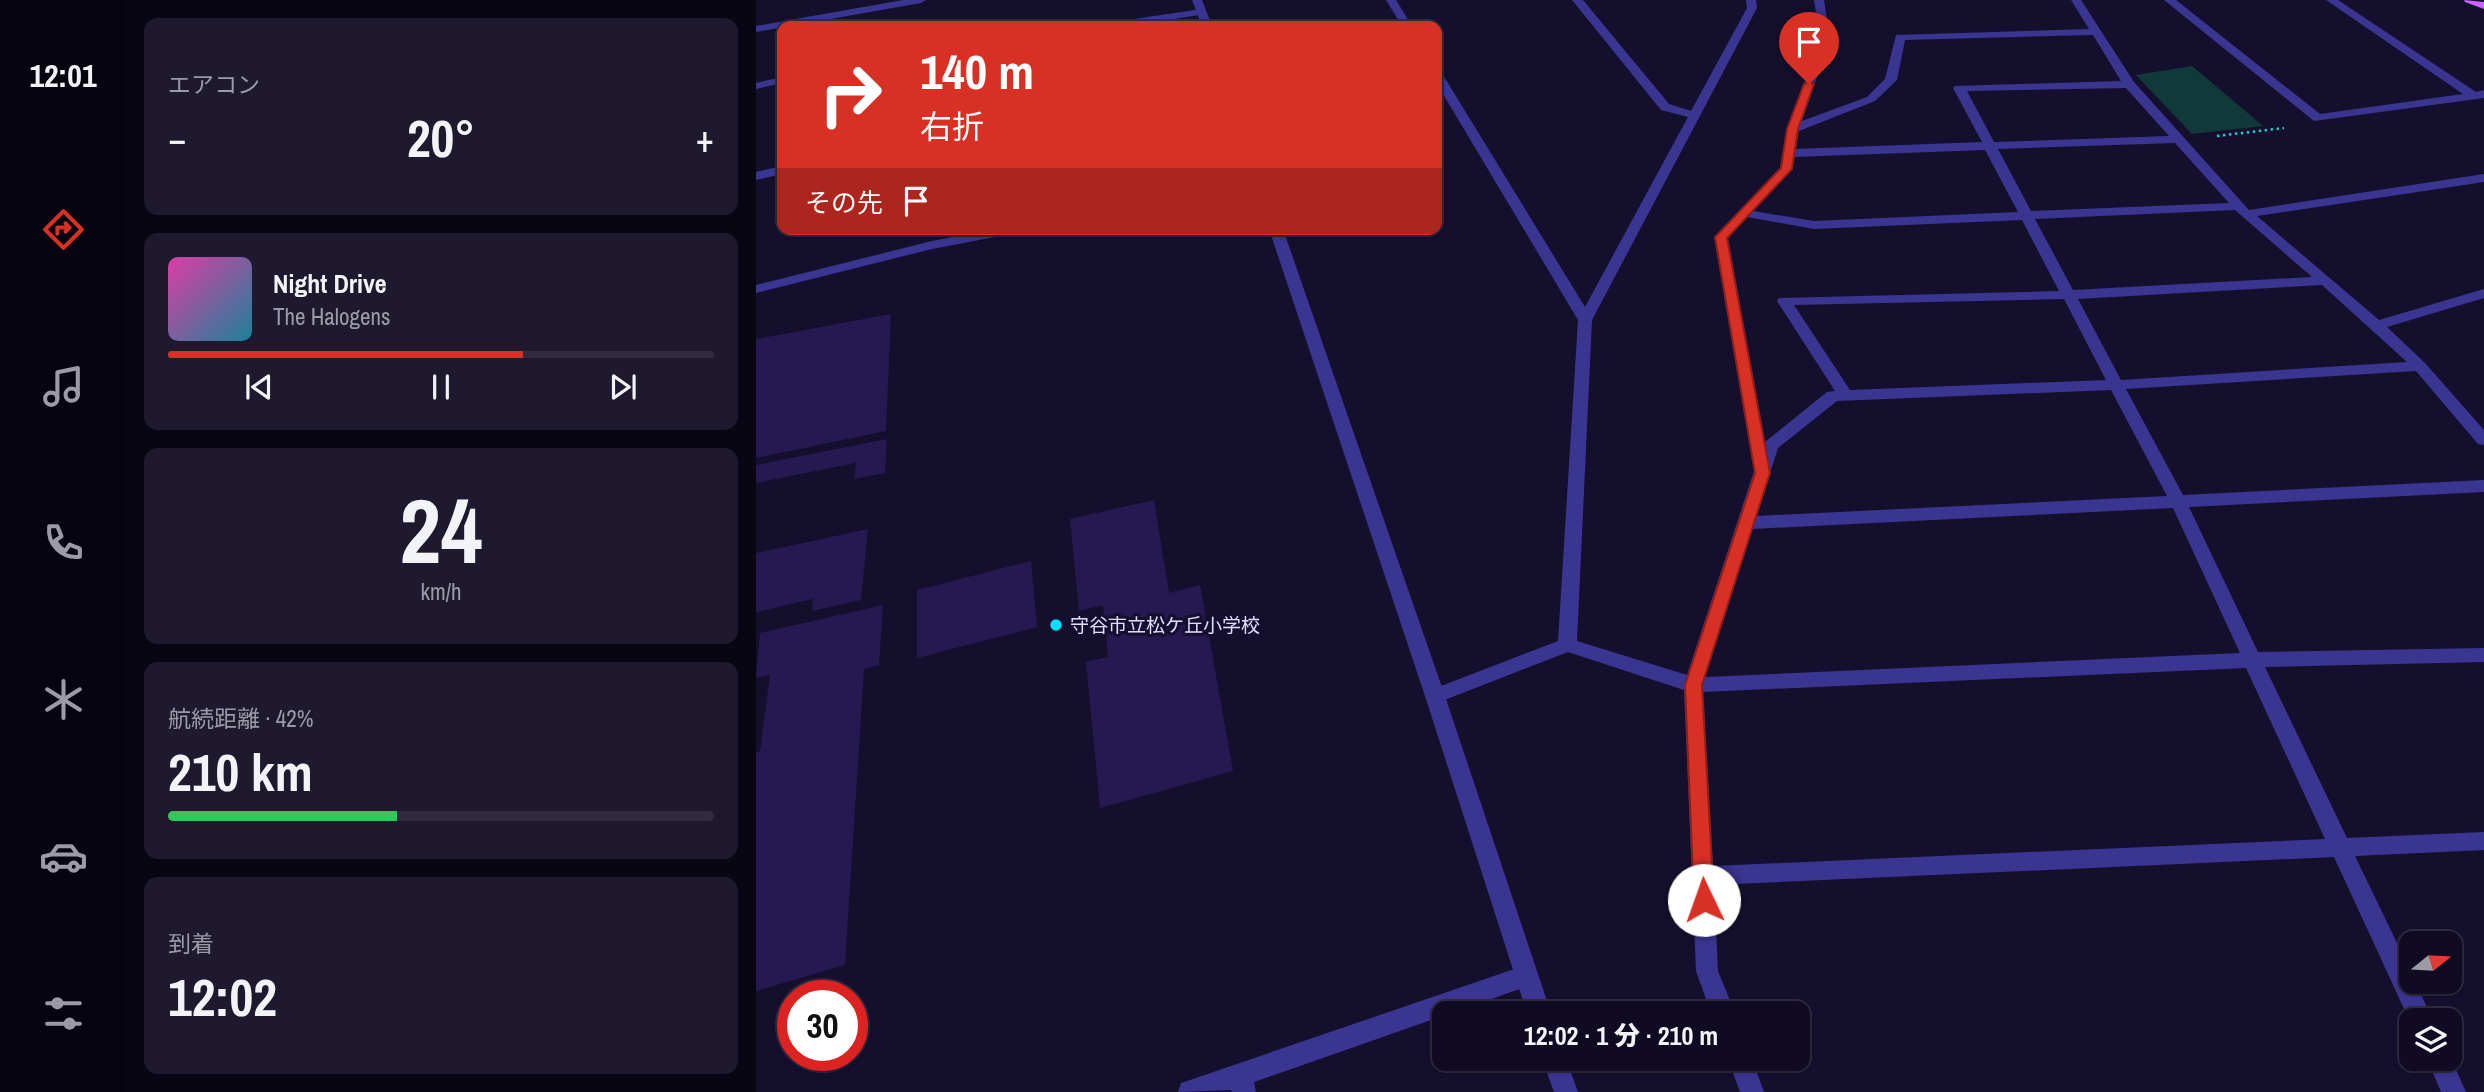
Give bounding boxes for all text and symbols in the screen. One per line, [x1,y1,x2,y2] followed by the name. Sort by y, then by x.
[1779,12.0,1839,84] pin
[1790,23,1828,61] icon: arrive
[920,38,1034,104] text: 140 m
[805,49,896,140] icon: right
[29,54,97,97] text: 12:01
[168,69,260,100] text: エアコン
[407,103,475,173] text: 20°
[920,105,984,148] text: 右折
[168,113,186,164] text: −
[696,113,714,164] text: +
[897,182,935,220] icon: arrive
[805,185,883,220] text: その先
[39,205,88,254] icon: directions
[273,266,387,301] text: Night Drive
[273,301,390,332] text: The Halogens
[39,362,88,411] icon: music
[240,368,278,406] icon: previous
[422,368,460,406] icon: pause
[604,368,642,406] icon: next
[400,469,483,591] text: 24
[39,518,88,567] icon: phone
[421,576,461,607] text: km/h
[1070,612,1260,638] place label: 守谷市立松ケ丘小学校
[1048,617,1064,633] marker: 守谷市立松ケ丘小学校
[39,675,88,724] icon: climate
[168,703,313,734] text: 航続距離 · 42%
[168,737,313,807] text: 210 km
[39,832,88,881] icon: car
[1667,863,1741,937] position arrow
[168,928,214,959] text: 到着
[2399,931,2462,994] north arrow
[2399,931,2462,1071] map controls
[168,962,277,1032] text: 12:02
[777,980,868,1071] speed limit sign: 30
[39,989,88,1038] icon: filters
[2399,1008,2462,1071] button: layers
[1524,1018,1718,1053] text: 12:02 · 1 分 · 210 m

